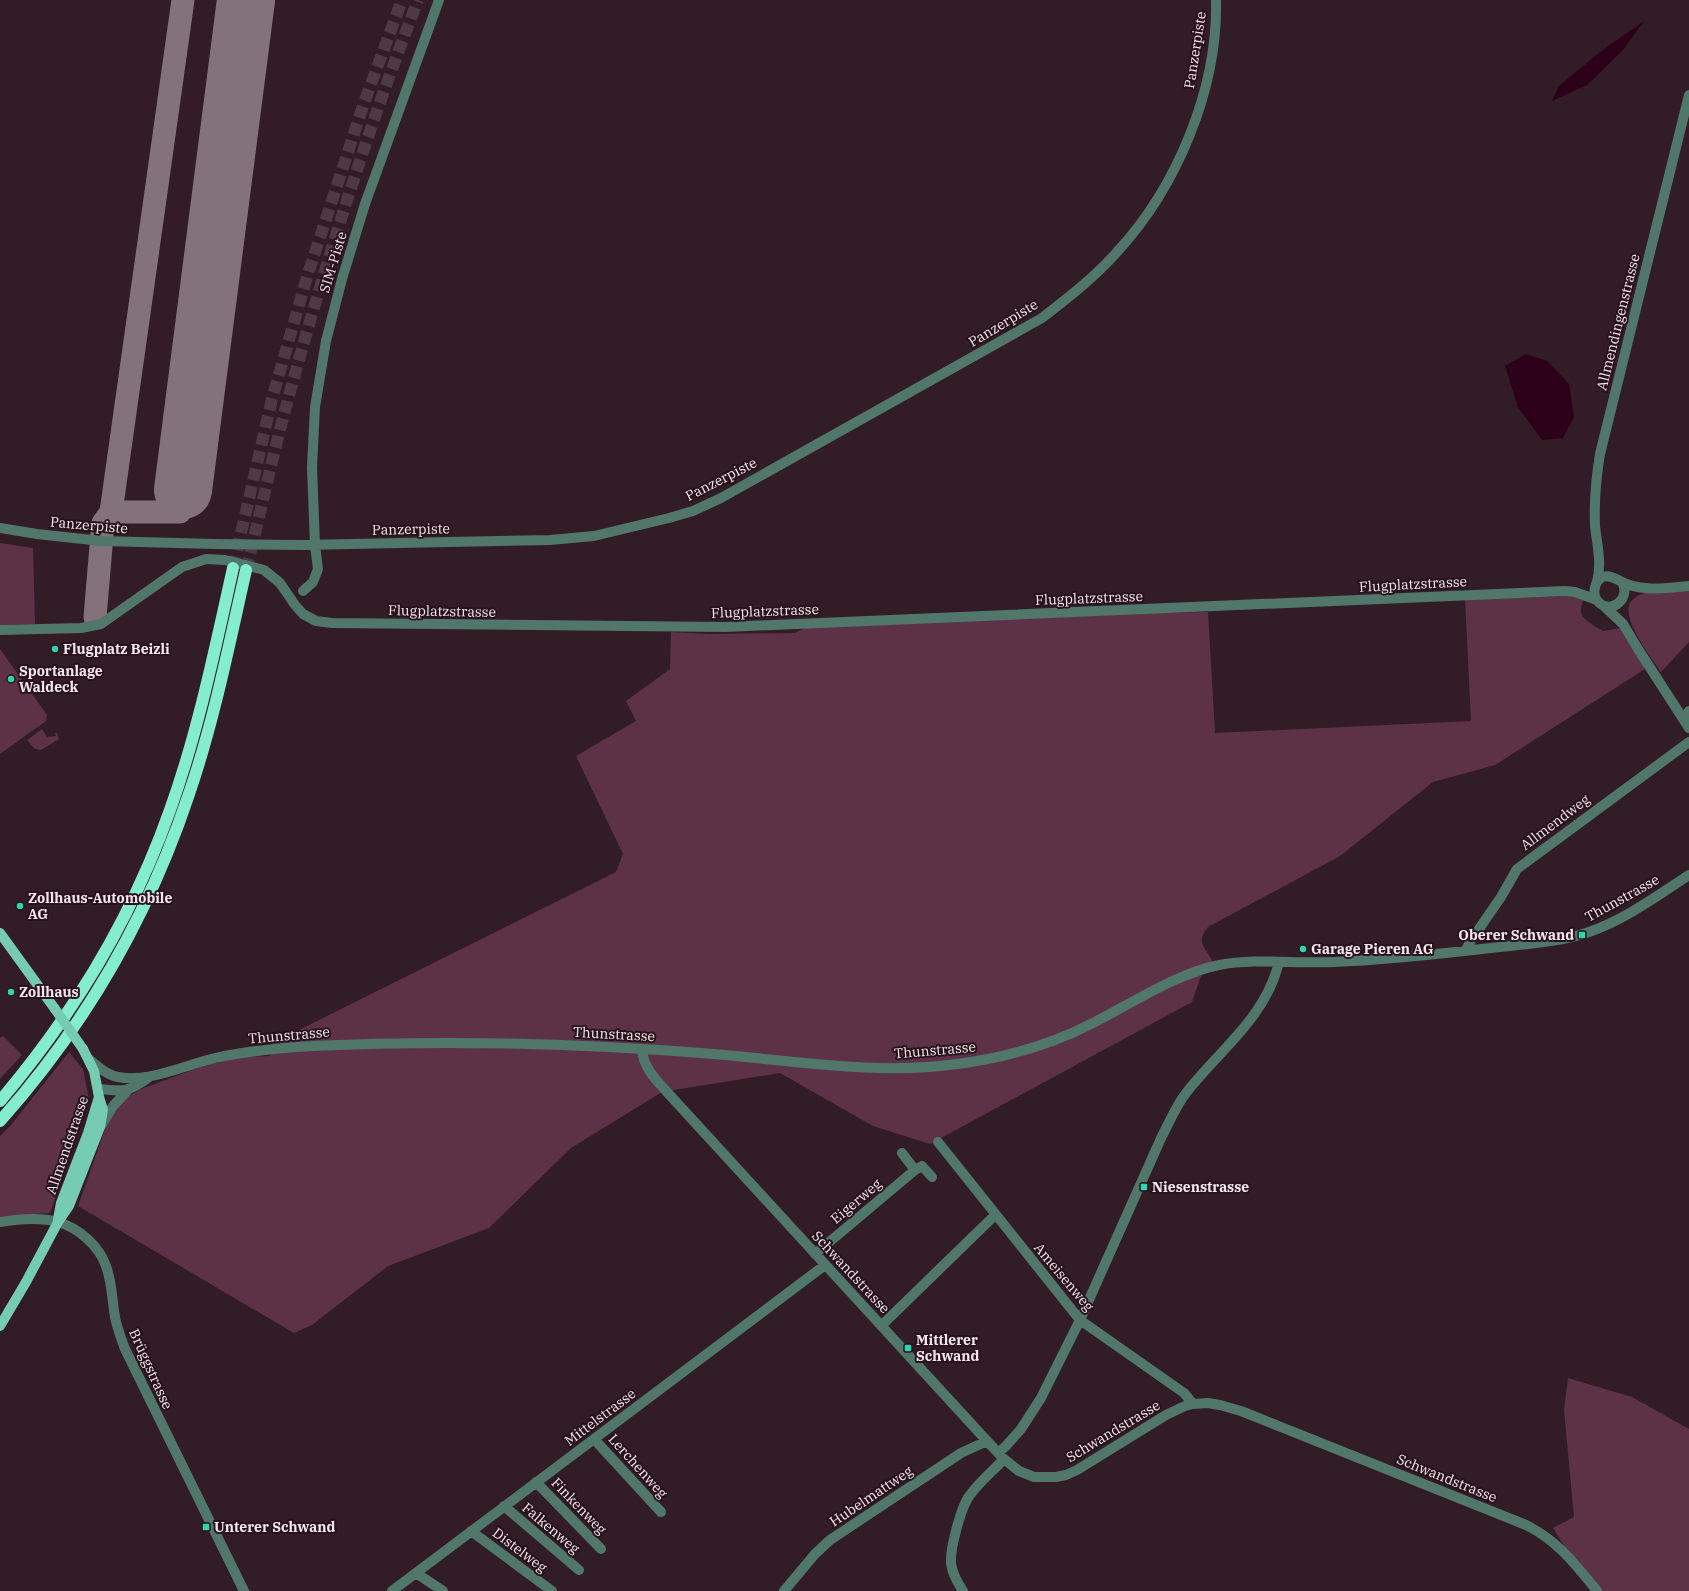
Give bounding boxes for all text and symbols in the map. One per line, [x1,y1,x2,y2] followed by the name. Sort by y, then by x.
[1180,10,1210,90] street label: Panzerpiste
[315,229,351,295] street label: SIM-Piste
[1592,252,1644,392] street label: Allmendingenstrasse
[965,295,1041,351] street label: Panzerpiste
[682,453,760,505] street label: Panzerpiste
[49,513,129,537] street label: Panzerpiste
[372,519,450,539] street label: Panzerpiste
[1359,572,1467,596] street label: Flugplatzstrasse
[1035,587,1143,609] street label: Flugplatzstrasse
[711,600,819,622] street label: Flugplatzstrasse
[388,601,496,621] street label: Flugplatzstrasse
[63,640,170,658] place label: Flugplatz Beizli
[50,644,60,654] marker: Flugplatz Beizli
[19,662,103,696] place label: Sportanlage Waldeck
[6,674,16,684] marker: Sportanlage Waldeck
[1517,790,1593,854] street label: Allmendweg
[1582,870,1662,926] street label: Thunstrasse
[28,889,172,923] place label: Zollhaus-Automobile AG
[15,901,25,911] marker: Zollhaus-Automobile AG
[1458,926,1574,944] place label: Oberer Schwand
[1577,930,1587,940] marker: Oberer Schwand
[1311,940,1434,958] place label: Garage Pieren AG
[1298,944,1308,954] marker: Garage Pieren AG
[19,983,79,1001] place label: Zollhaus
[6,987,16,997] marker: Zollhaus
[247,1022,331,1048] street label: Thunstrasse
[573,1023,655,1045] street label: Thunstrasse
[893,1037,977,1063] street label: Thunstrasse
[42,1093,92,1197] street label: Allmendstrasse
[827,1174,885,1227] street label: Eigerweg
[1152,1178,1249,1196] place label: Niesenstrasse
[1139,1182,1149,1192] marker: Niesenstrasse
[808,1227,894,1317] street label: Schwandstrasse
[1030,1239,1098,1315] street label: Ameisenweg
[125,1326,177,1412] street label: Brüggstrasse
[916,1331,979,1365] place label: Mittlerer Schwand
[903,1343,913,1353] marker: Mittlerer Schwand
[561,1384,639,1450] street label: Mittelstrasse
[1063,1396,1163,1466] street label: Schwandstrasse
[604,1430,672,1502] street label: Lerchenweg
[1394,1450,1500,1506] street label: Schwandstrasse
[826,1461,916,1530] street label: Hubelmattweg
[548,1474,611,1538] street label: Finkenweg
[518,1499,584,1558] street label: Falkenweg
[214,1518,336,1536] place label: Unterer Schwand
[201,1522,211,1532] marker: Unterer Schwand
[489,1524,551,1577] street label: Distelweg

